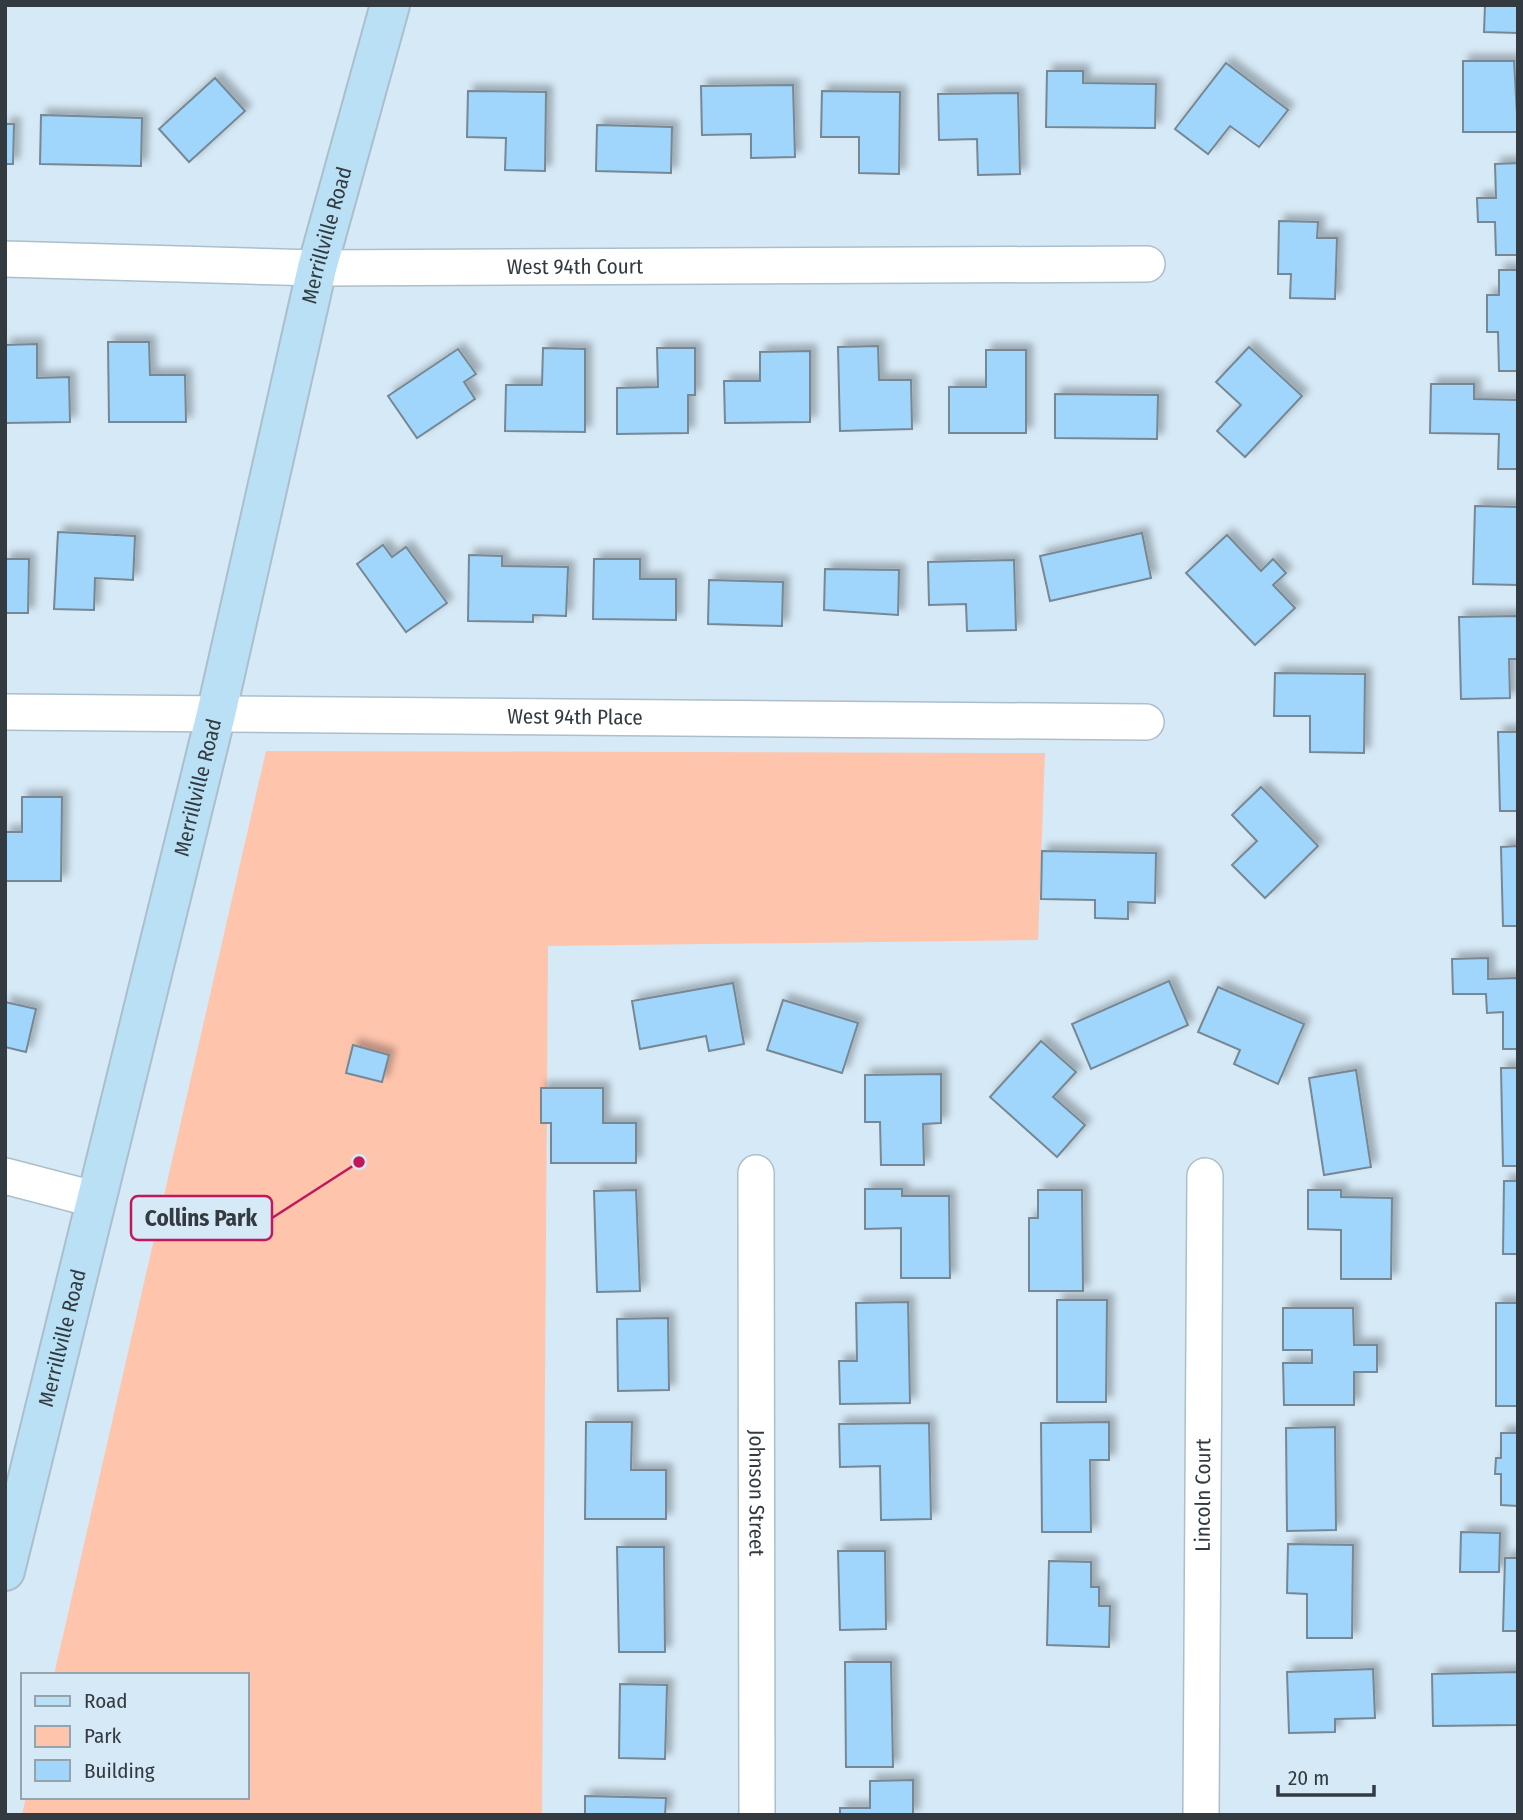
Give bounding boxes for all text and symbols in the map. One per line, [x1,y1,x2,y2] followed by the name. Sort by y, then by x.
[296,164,357,306] street label: Merrillville Road
[507,253,643,280] street label: West 94th Court
[507,703,643,731] street label: West 94th Place
[168,716,227,859] street label: Merrillville Road
[131,1196,272,1240] callout: Collins Park
[145,1204,257,1232] text: Collins Park
[33,1267,92,1409] street label: Merrillville Road
[743,1430,770,1556] street label: Johnson Street
[1190,1438,1216,1552] street label: Lincoln Court
[21,1673,248,1799] legend
[84,1688,128,1714] text: Road
[84,1723,122,1749] text: Park
[1278,1754,1374,1798] scale bar
[84,1758,155,1784] text: Building
[1288,1765,1329,1791] text: 20 m

